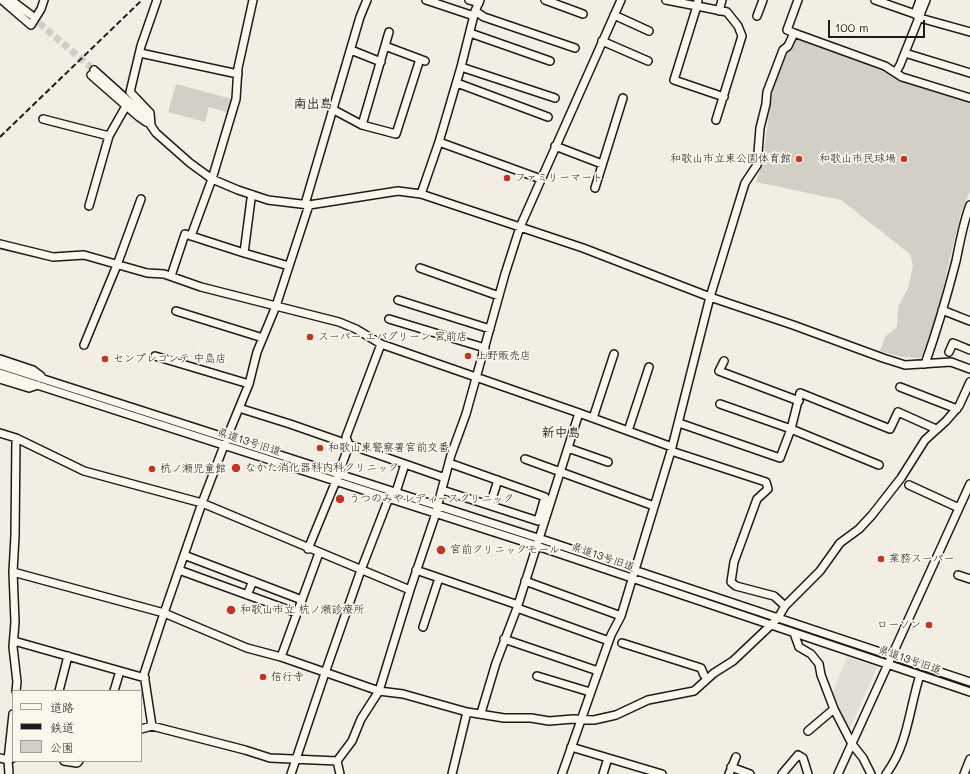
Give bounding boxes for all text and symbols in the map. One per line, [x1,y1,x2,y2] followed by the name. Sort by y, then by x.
[830,12,927,38] scale bar
[835,19,869,35] text: 100 m
[294,96,332,112] district label: 南出島
[670,152,791,166] place label: 和歌山市立東公園体育館
[819,152,896,166] place label: 和歌山市民球場
[794,154,804,164] marker: 和歌山市立東公園体育館
[899,154,909,164] marker: 和歌山市民球場
[515,171,603,185] place label: ファミリーマート
[502,173,512,183] marker: ファミリーマート
[318,330,468,344] place label: スーパー エバグリーン 宮前店
[305,332,315,342] marker: スーパー エバグリーン 宮前店
[476,349,531,363] place label: 上野販売店
[463,351,473,361] marker: 上野販売店
[113,352,227,366] place label: センプレコンテ 中島店
[100,354,110,364] marker: センプレコンテ 中島店
[215,425,283,459] street label: 県道13号旧道
[542,425,580,441] district label: 新中島
[328,441,449,455] place label: 和歌山東警察署宮前交番
[315,443,325,453] marker: 和歌山東警察署宮前交番
[245,461,399,475] place label: なかた消化器科内科クリニック
[160,462,226,476] place label: 杭ノ瀬児童館
[230,462,242,474] marker: なかた消化器科内科クリニック
[147,464,157,474] marker: 杭ノ瀬児童館
[349,492,514,506] place label: うつのみやレディースクリニック
[334,493,346,505] marker: うつのみやレディースクリニック
[569,540,637,574] street label: 県道13号旧道
[450,543,560,557] place label: 宮前クリニックモール
[435,544,447,556] marker: 宮前クリニックモール
[889,552,955,566] place label: 業務スーパー
[876,554,886,564] marker: 業務スーパー
[240,603,365,617] place label: 和歌山市立 杭ノ瀬診療所
[225,604,237,616] marker: 和歌山市立 杭ノ瀬診療所
[877,618,921,632] place label: ローソン
[924,620,934,630] marker: ローソン
[876,643,944,677] street label: 県道13号旧道
[271,670,304,684] place label: 信行寺
[258,672,268,682] marker: 信行寺
[12,690,142,762] legend
[50,699,74,715] text: 道路
[50,719,74,735] text: 鉄道
[50,739,74,755] text: 公園

